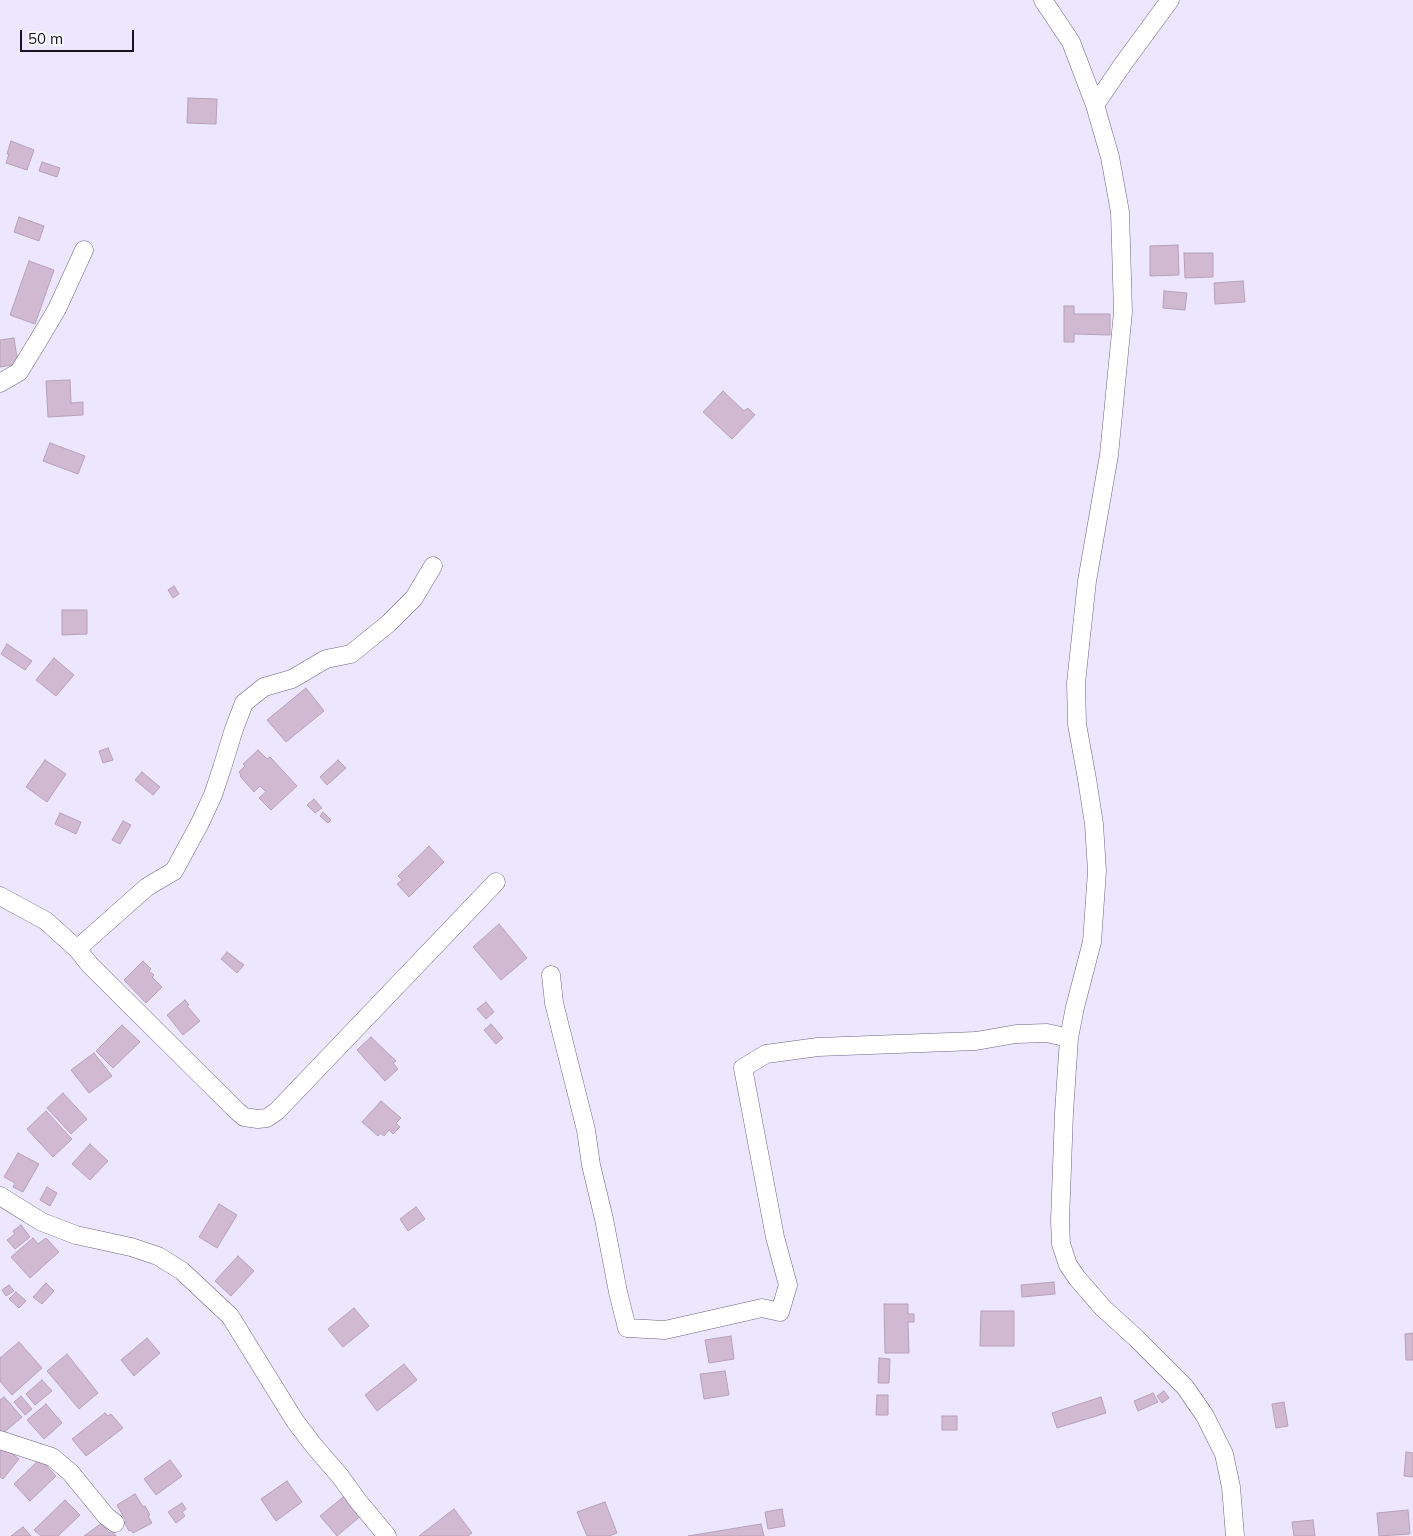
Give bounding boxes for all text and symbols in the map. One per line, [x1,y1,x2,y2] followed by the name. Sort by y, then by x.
[22,20,136,52] scale bar
[28,29,63,48] text: 50 m

